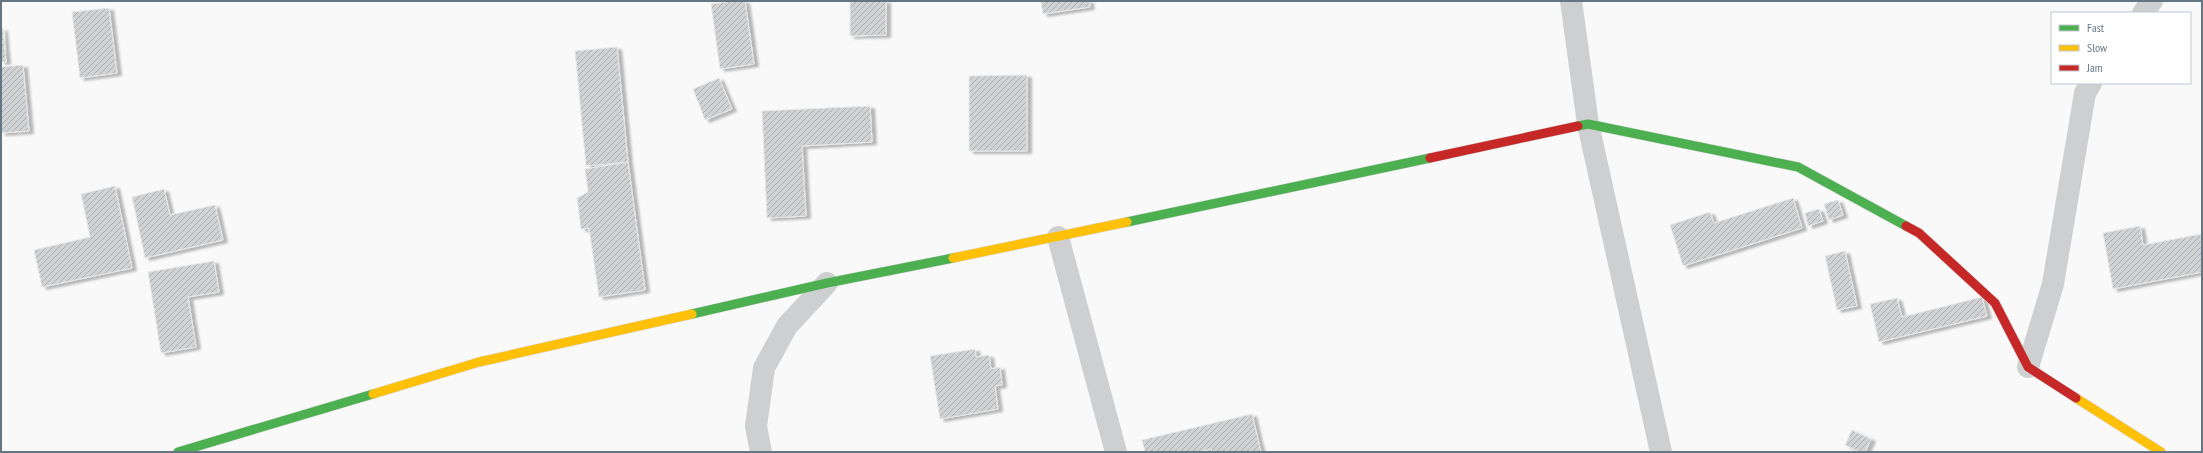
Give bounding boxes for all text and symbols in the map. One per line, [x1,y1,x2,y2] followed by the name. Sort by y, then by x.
[2051,12,2191,84] legend
[2087,20,2105,35] text: Fast
[2087,40,2108,55] text: Slow
[2086,60,2103,75] text: Jam

